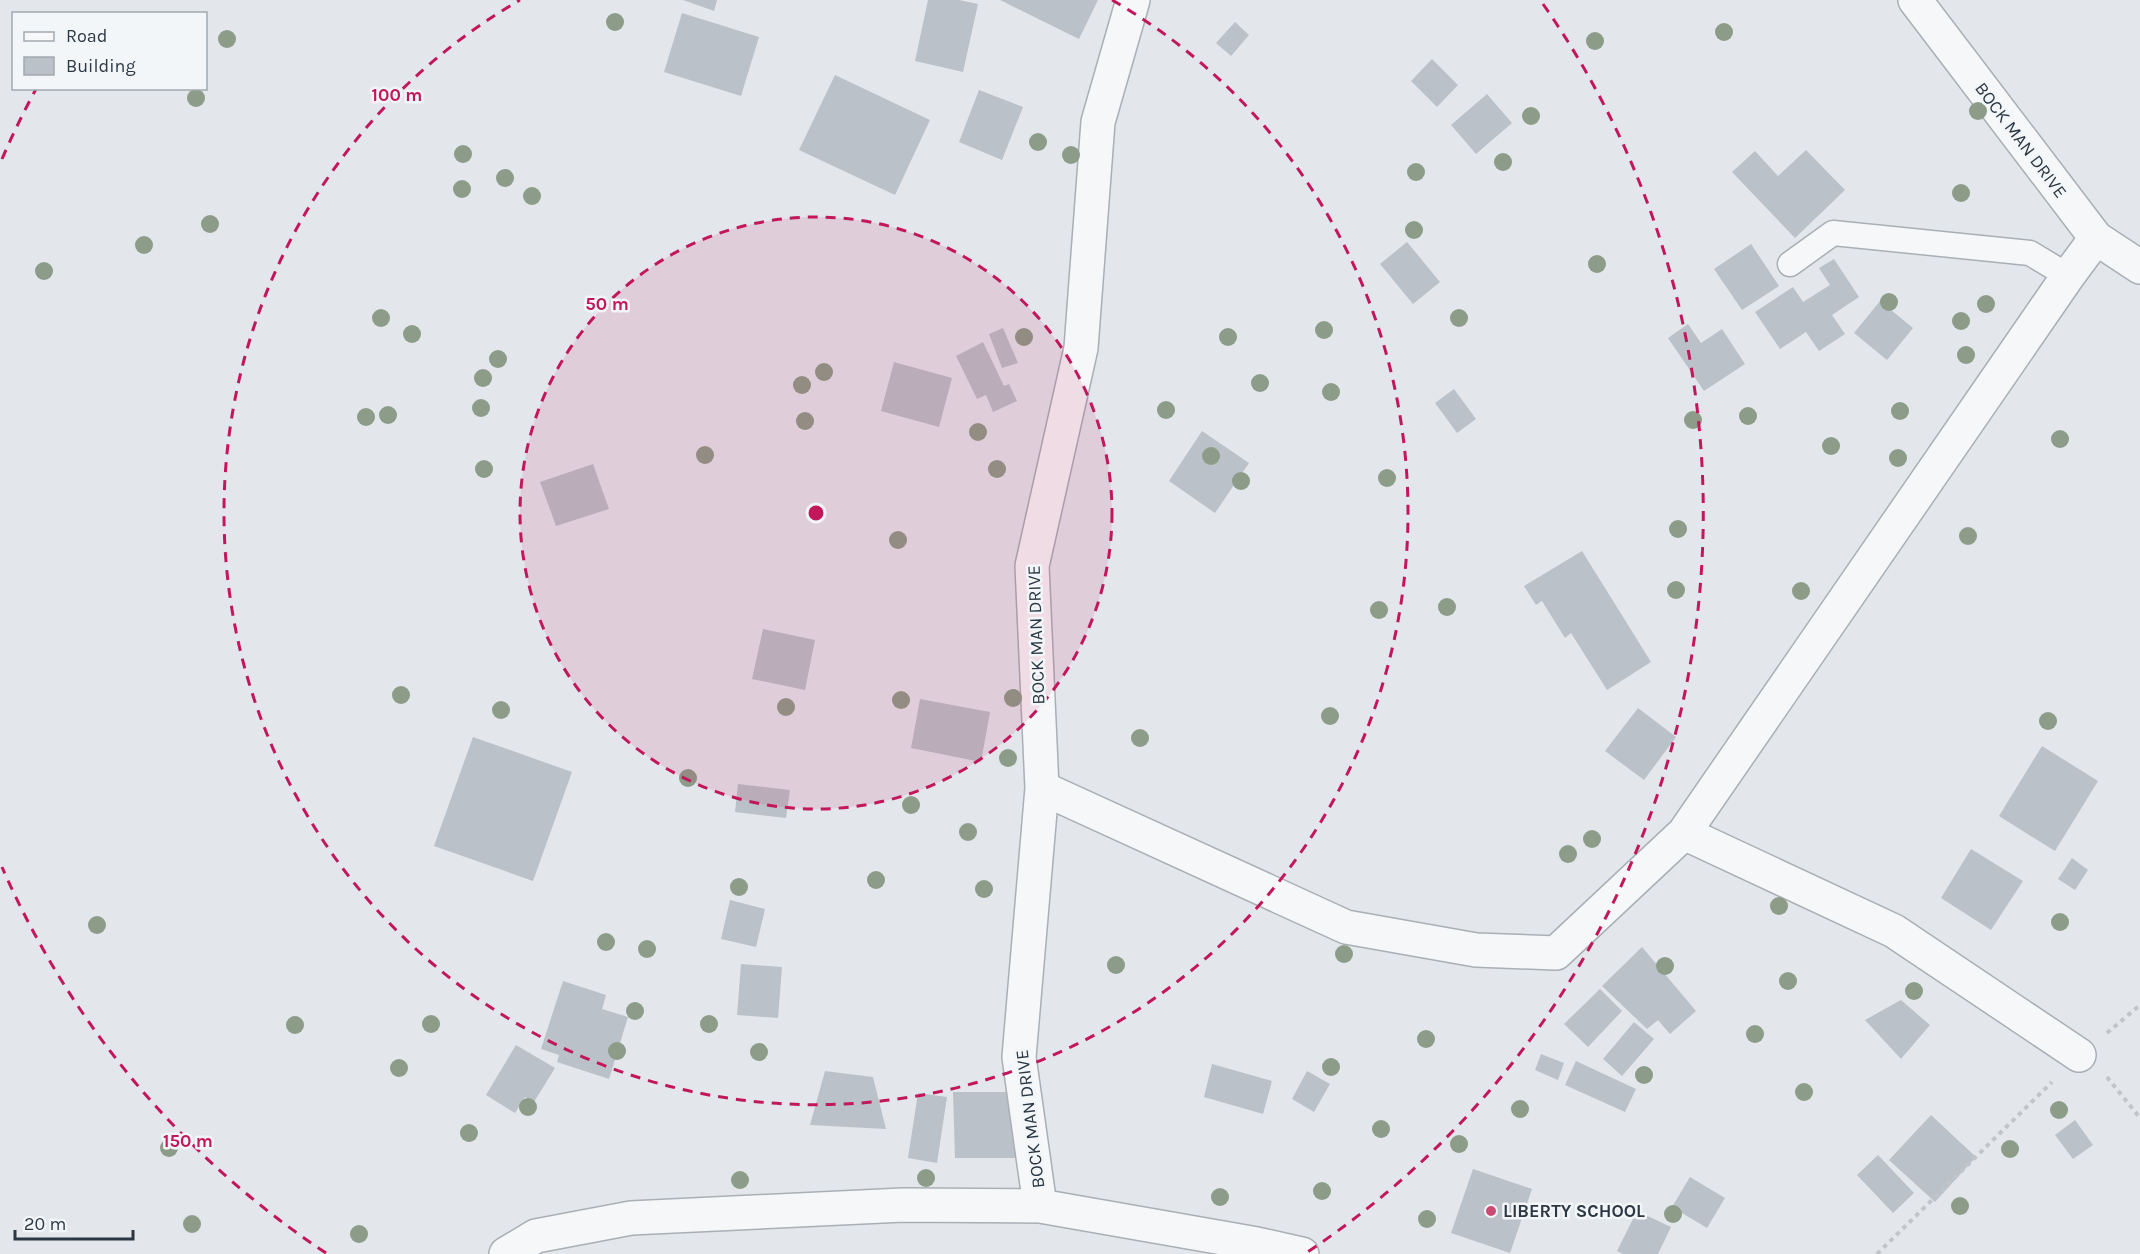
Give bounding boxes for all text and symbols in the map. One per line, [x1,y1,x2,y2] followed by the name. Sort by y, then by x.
[12,12,207,90] legend
[66,25,107,47] text: Road
[66,55,136,77] text: Building
[1970,78,2072,202] street label: BOCK MAN DRIVE
[372,84,422,106] text: 100 m
[585,293,629,315] text: 50 m
[806,503,826,523] centre of rings
[1023,565,1049,705] street label: BOCK MAN DRIVE
[1011,1048,1049,1190] street label: BOCK MAN DRIVE
[163,1130,213,1152] text: 150 m
[1503,1200,1645,1222] place label: LIBERTY SCHOOL
[15,1203,134,1241] scale bar
[1484,1204,1498,1218] marker: LIBERTY SCHOOL
[24,1213,66,1235] text: 20 m

